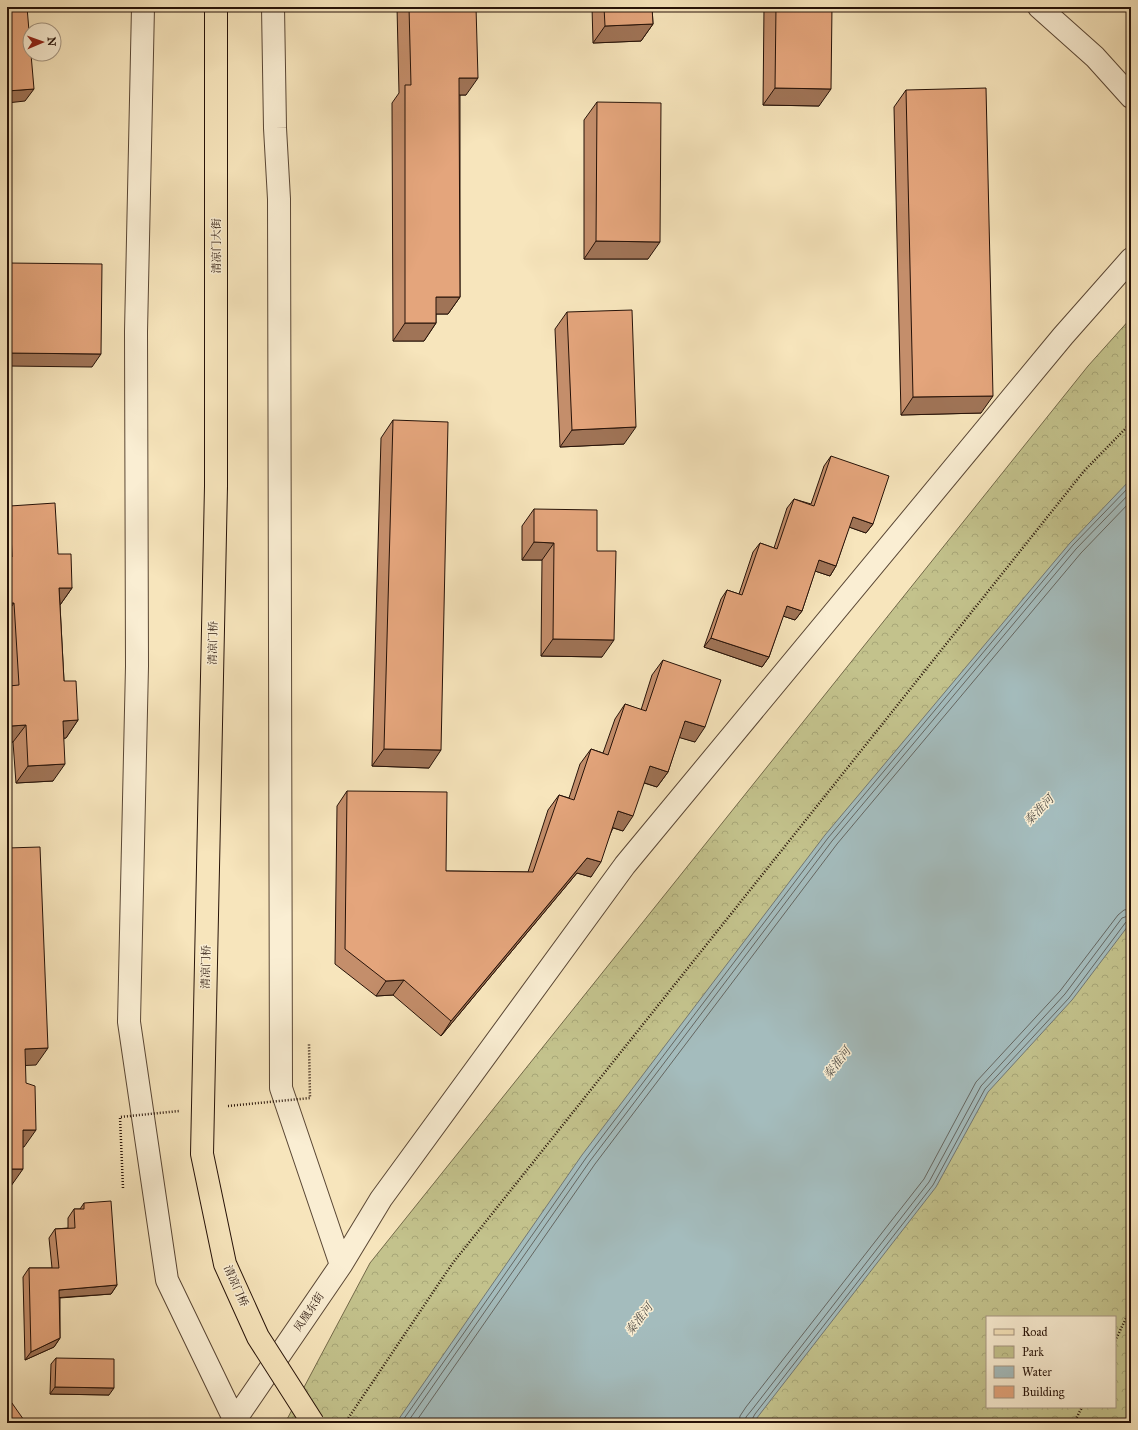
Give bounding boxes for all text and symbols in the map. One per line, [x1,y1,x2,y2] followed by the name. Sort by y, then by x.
[22,22,62,62] north arrow
[45,37,58,47] text: N
[210,219,223,274] street label: 清凉门大街
[206,621,220,665] street label: 清凉门桥
[1021,791,1058,828] water label: 秦淮河
[199,945,213,989] street label: 清凉门桥
[820,1043,855,1081] water label: 秦淮河
[221,1263,251,1309] street label: 清凉门桥
[291,1290,327,1334] street label: 凤凰东街
[622,1299,657,1337] water label: 秦淮河
[986,1316,1116,1408] legend
[1022,1325,1048,1339] text: Road
[1022,1345,1044,1359] text: Park
[1022,1365,1052,1379] text: Water
[1022,1385,1065,1400] text: Building

